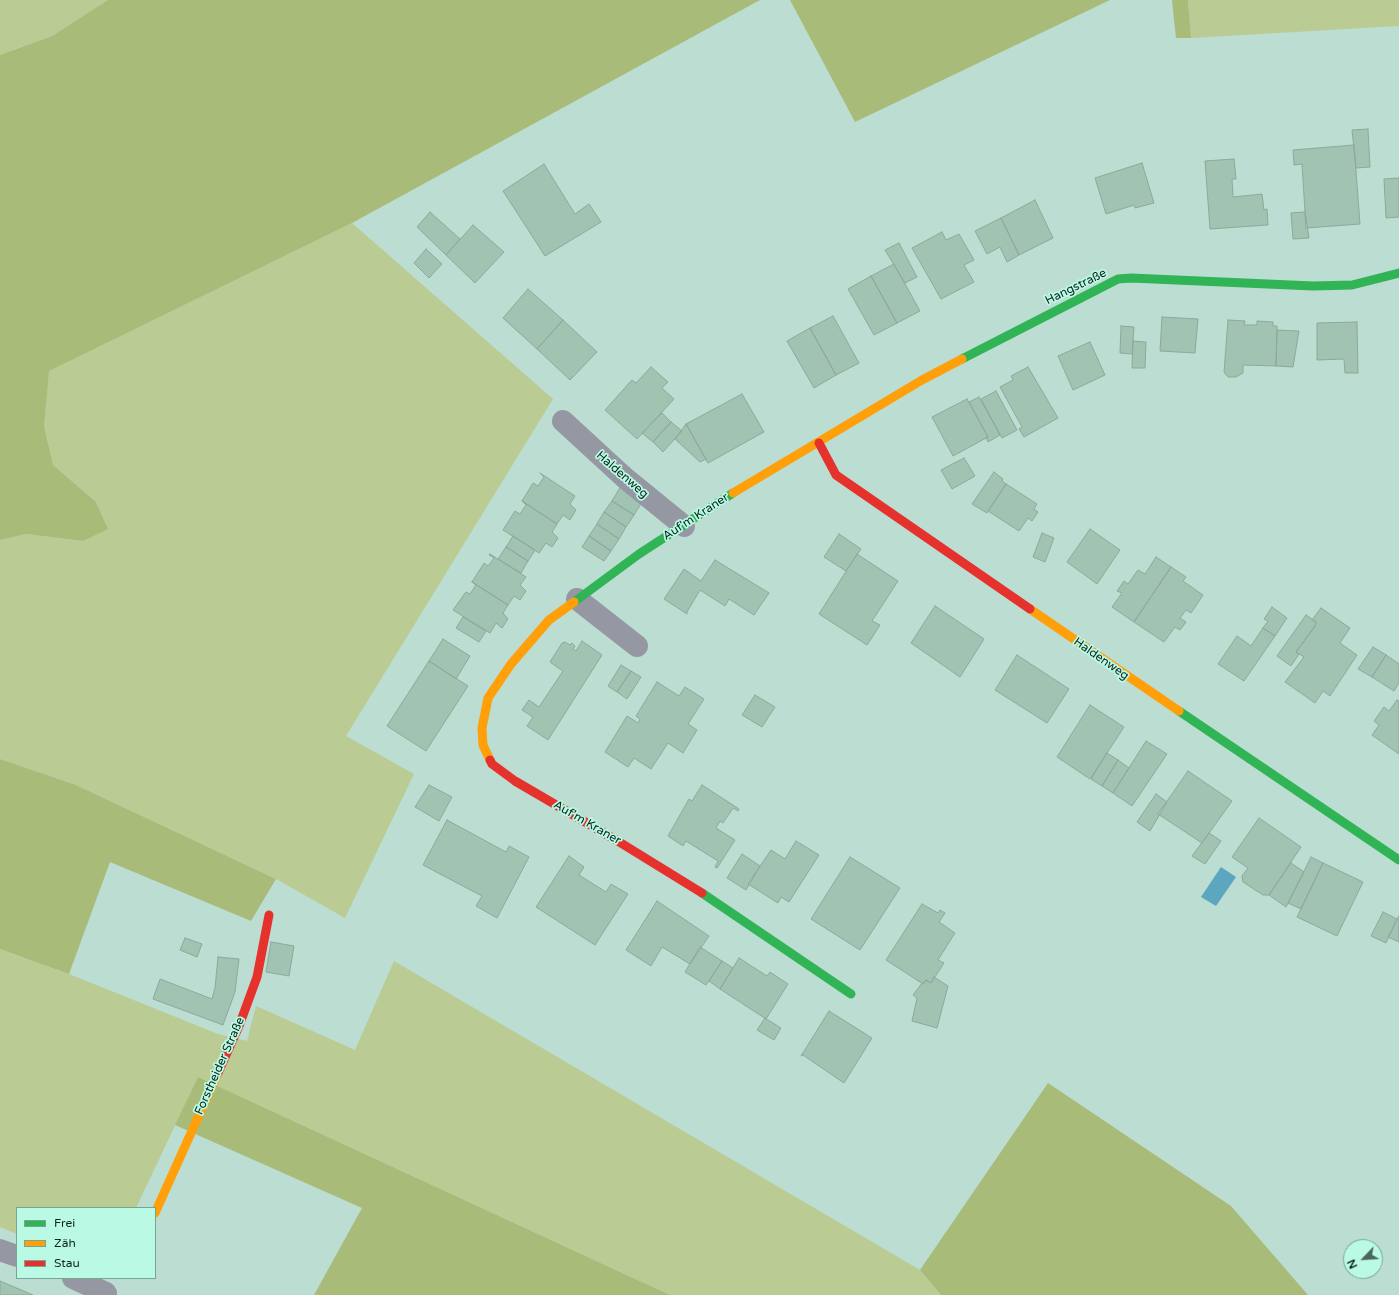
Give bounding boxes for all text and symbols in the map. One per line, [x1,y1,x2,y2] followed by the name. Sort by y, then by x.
[1043,266,1109,308] street label: Hangstraße
[593,449,651,501] street label: Haldenweg
[660,490,732,544] street label: Auf'm Kraner
[1071,635,1131,683] street label: Haldenweg
[551,798,623,848] street label: Auf'm Kraner
[192,1015,248,1117] street label: Forstheider Straße
[16,1207,156,1279] legend
[54,1216,75,1230] text: Frei
[54,1236,76,1250] text: Zäh
[1343,1239,1383,1279] north arrow
[54,1256,80,1270] text: Stau
[1345,1257,1360,1271] text: N

